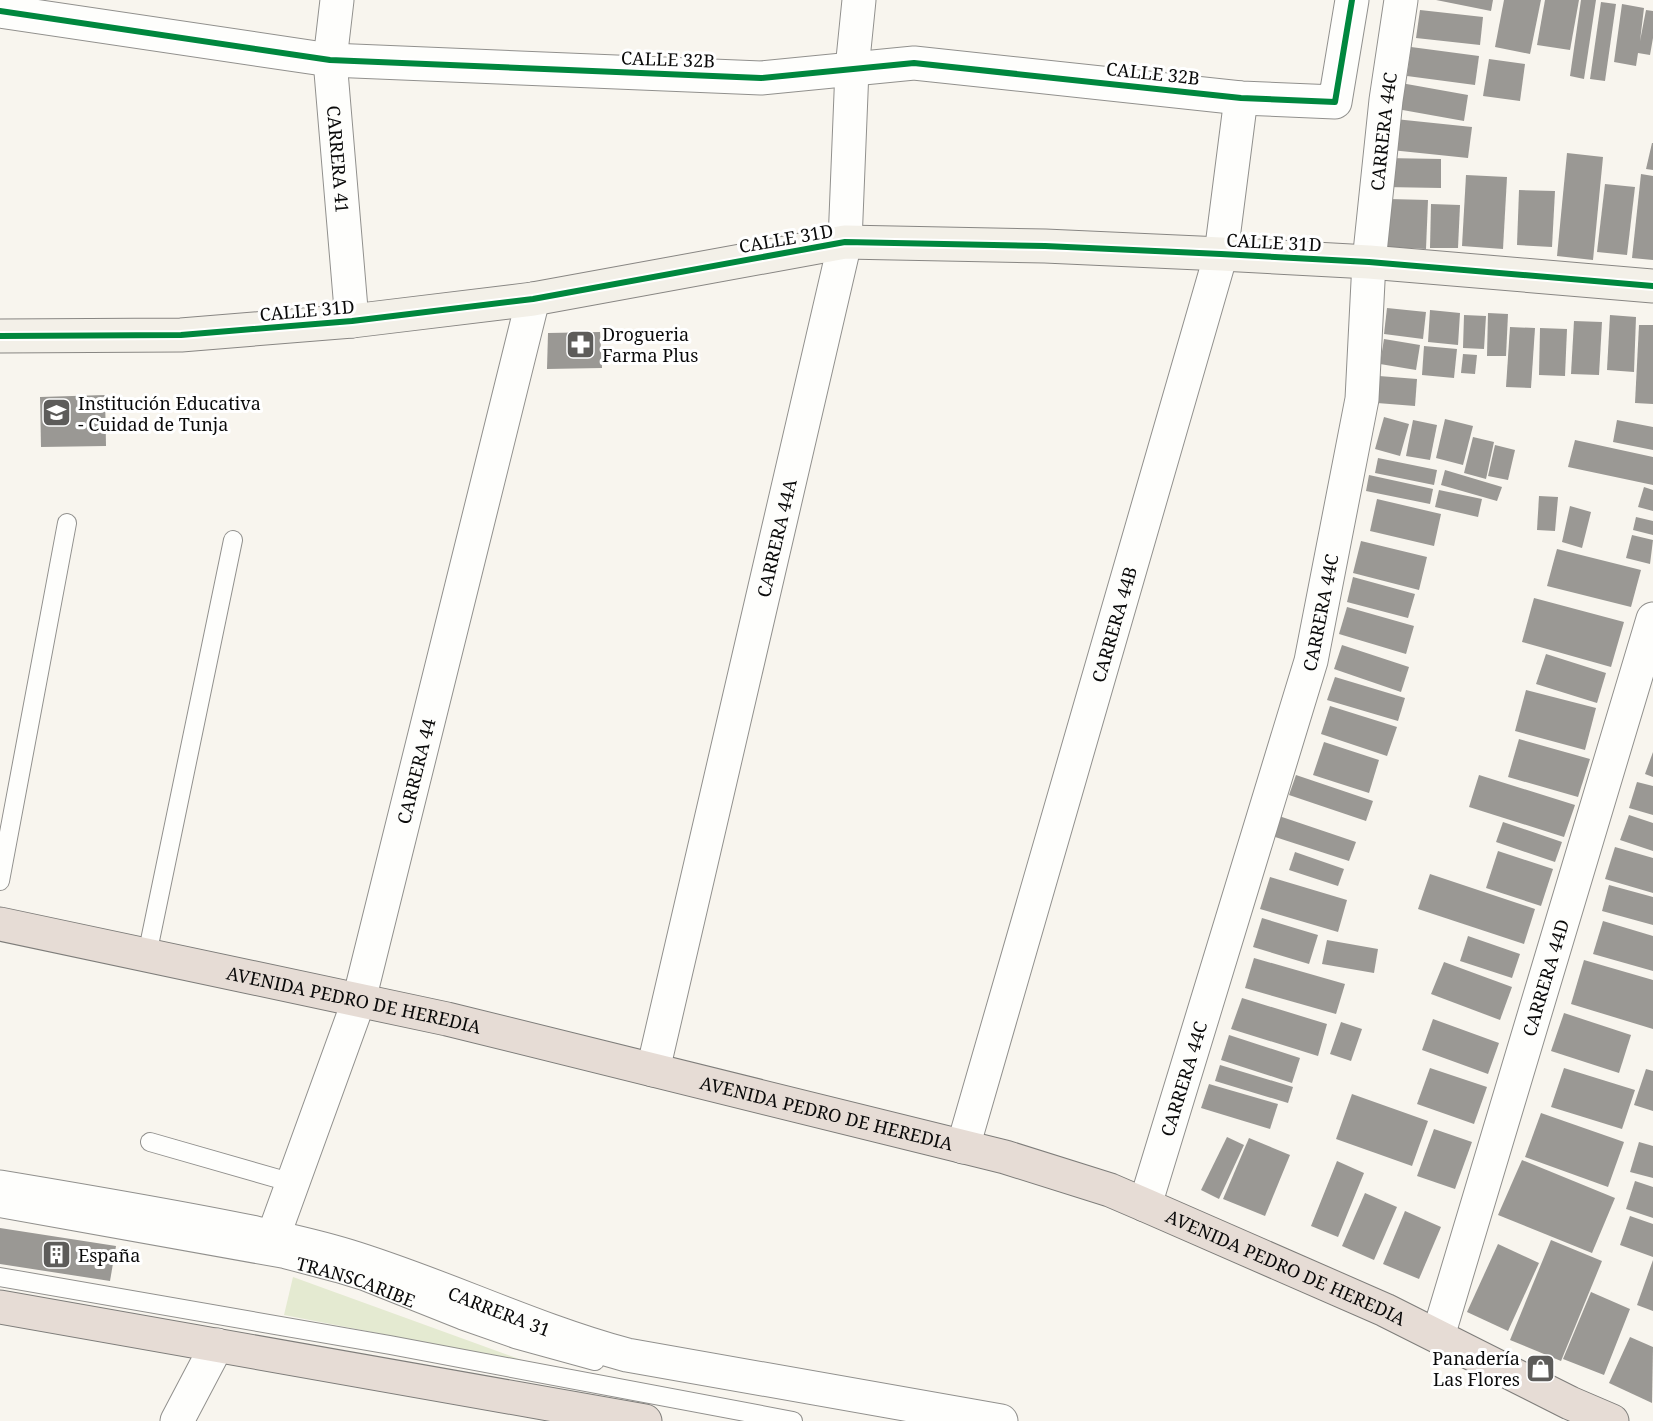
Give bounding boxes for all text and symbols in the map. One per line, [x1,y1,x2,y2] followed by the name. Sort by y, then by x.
[621,45,715,73] street label: CALLE 32B
[1105,56,1201,90] street label: CALLE 32B
[1365,71,1402,192] street label: CARRERA 44C
[322,104,355,214] street label: CARRERA 41
[737,218,835,258] street label: CALLE 31D
[1226,228,1322,256] street label: CALLE 31D
[258,294,356,326] street label: CALLE 31D
[602,322,698,367] place label: Drogueria Farma Plus
[565,328,597,360] pharmacy icon: Drogueria Farma Plus
[78,391,261,436] place label: Institución Educativa - Cuidad de Tunja
[41,397,73,429] school or university icon: Institución Educativa - Cuidad de Tunja
[751,476,802,600] street label: CARRERA 44A
[1297,552,1344,674] street label: CARRERA 44C
[1086,564,1142,685] street label: CARRERA 44B
[391,716,440,826] street label: CARRERA 44
[1517,916,1574,1039] street label: CARRERA 44D
[225,961,484,1039] street label: AVENIDA PEDRO DE HEREDIA
[1155,1018,1212,1139] street label: CARRERA 44C
[698,1070,956,1156] street label: AVENIDA PEDRO DE HEREDIA
[1162,1204,1410,1331] street label: AVENIDA PEDRO DE HEREDIA
[41,1239,73,1271] building icon: España
[78,1243,140,1267] place label: España
[294,1251,419,1313] street label: TRANSCARIBE
[445,1281,554,1342] street label: CARRERA 31
[1432,1346,1520,1391] place label: Panadería Las Flores
[1525,1352,1557,1384] shop icon: Panadería Las Flores

